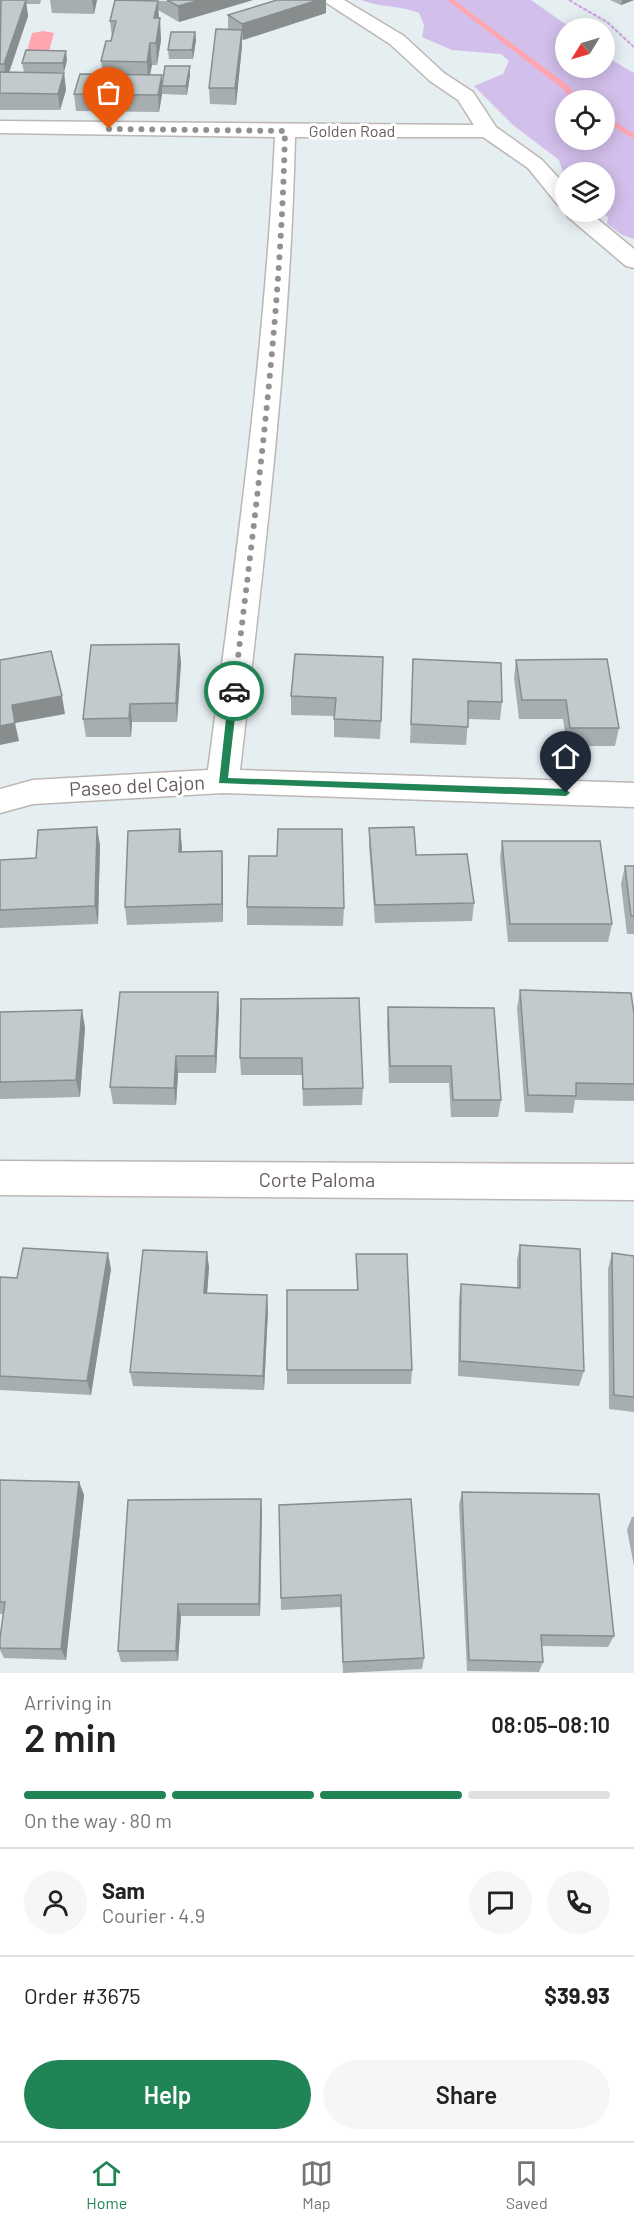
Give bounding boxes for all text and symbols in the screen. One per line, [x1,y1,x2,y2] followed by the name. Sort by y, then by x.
[555,18,615,78] north arrow
[555,18,615,222] map controls
[83,67,134,129] pin
[92,76,125,109] icon: bag
[555,90,615,150] button: locate
[309,121,395,140] street label: Golden Road
[555,162,615,222] button: layers
[204,661,264,721] courier
[218,675,251,708] icon: car
[540,731,591,793] pin
[549,740,582,773] icon: home
[68,769,206,801] street label: Paseo del Cajon
[259,1167,375,1191] street label: Corte Paloma
[24,1690,112,1714] text: Arriving in
[491,1711,610,1737] text: 08:05–08:10
[24,1713,117,1760] text: 2 min
[24,1808,172,1832] text: On the way · 80 m
[24,1871,87,1934] button: person
[469,1871,532,1934] button: chat
[547,1871,610,1934] button: phone
[102,1877,145,1903] text: Sam
[102,1903,205,1927] text: Courier · 4.9
[24,1982,141,2008] text: Order #3675
[544,1982,610,2008] text: $39.93
[24,2060,311,2129] button: Help
[323,2060,610,2129] button: Share
[86,2157,127,2212] tab: Home
[300,2157,333,2212] tab: Map
[506,2157,548,2212] tab: Saved

